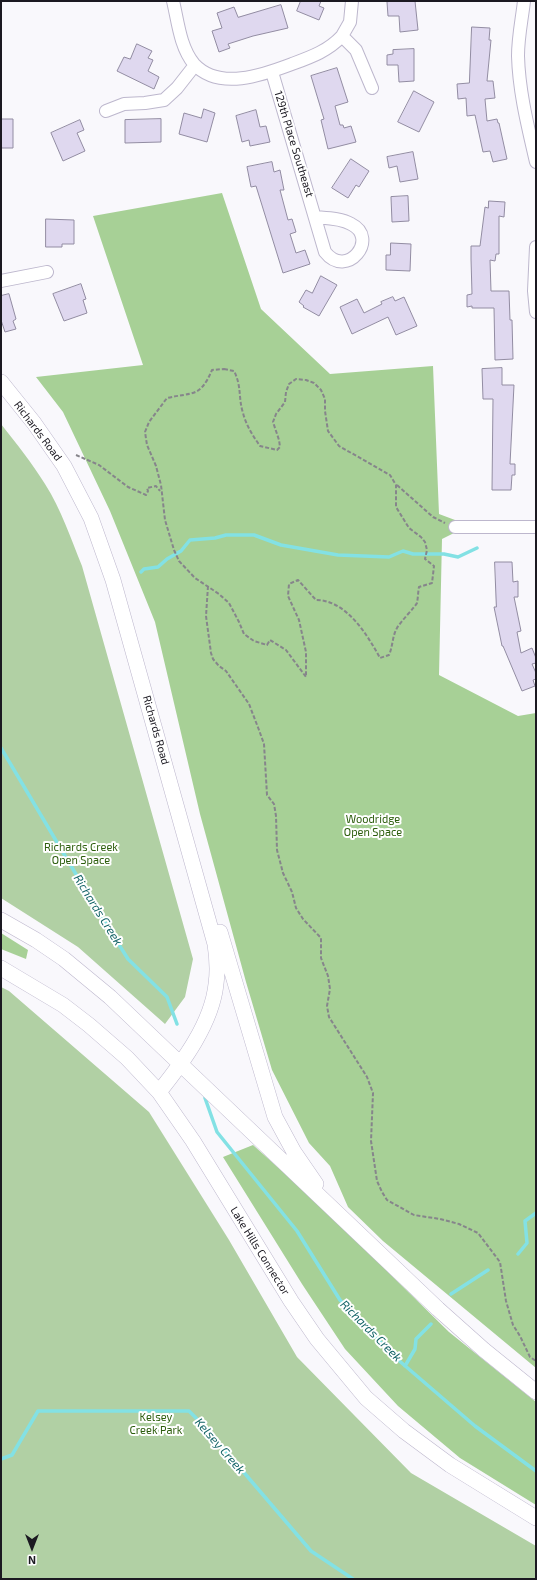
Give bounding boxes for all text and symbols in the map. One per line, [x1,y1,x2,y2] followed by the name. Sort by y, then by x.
[272,89,316,199] street label: 129th Place Southeast
[11,399,65,463] street label: Richards Road
[140,694,172,766] street label: Richards Road
[344,812,402,838] park label: Woodridge Open Space
[44,840,118,866] park label: Richards Creek Open Space
[70,872,126,948] water label: Richards Creek
[227,1204,293,1298] street label: Lake Hills Connector
[337,1297,405,1365] water label: Richards Creek
[130,1410,182,1436] park label: Kelsey Creek Park
[192,1415,248,1477] water label: Kelsey Creek
[12,1528,52,1568] north arrow
[28,1554,36,1567] text: N

